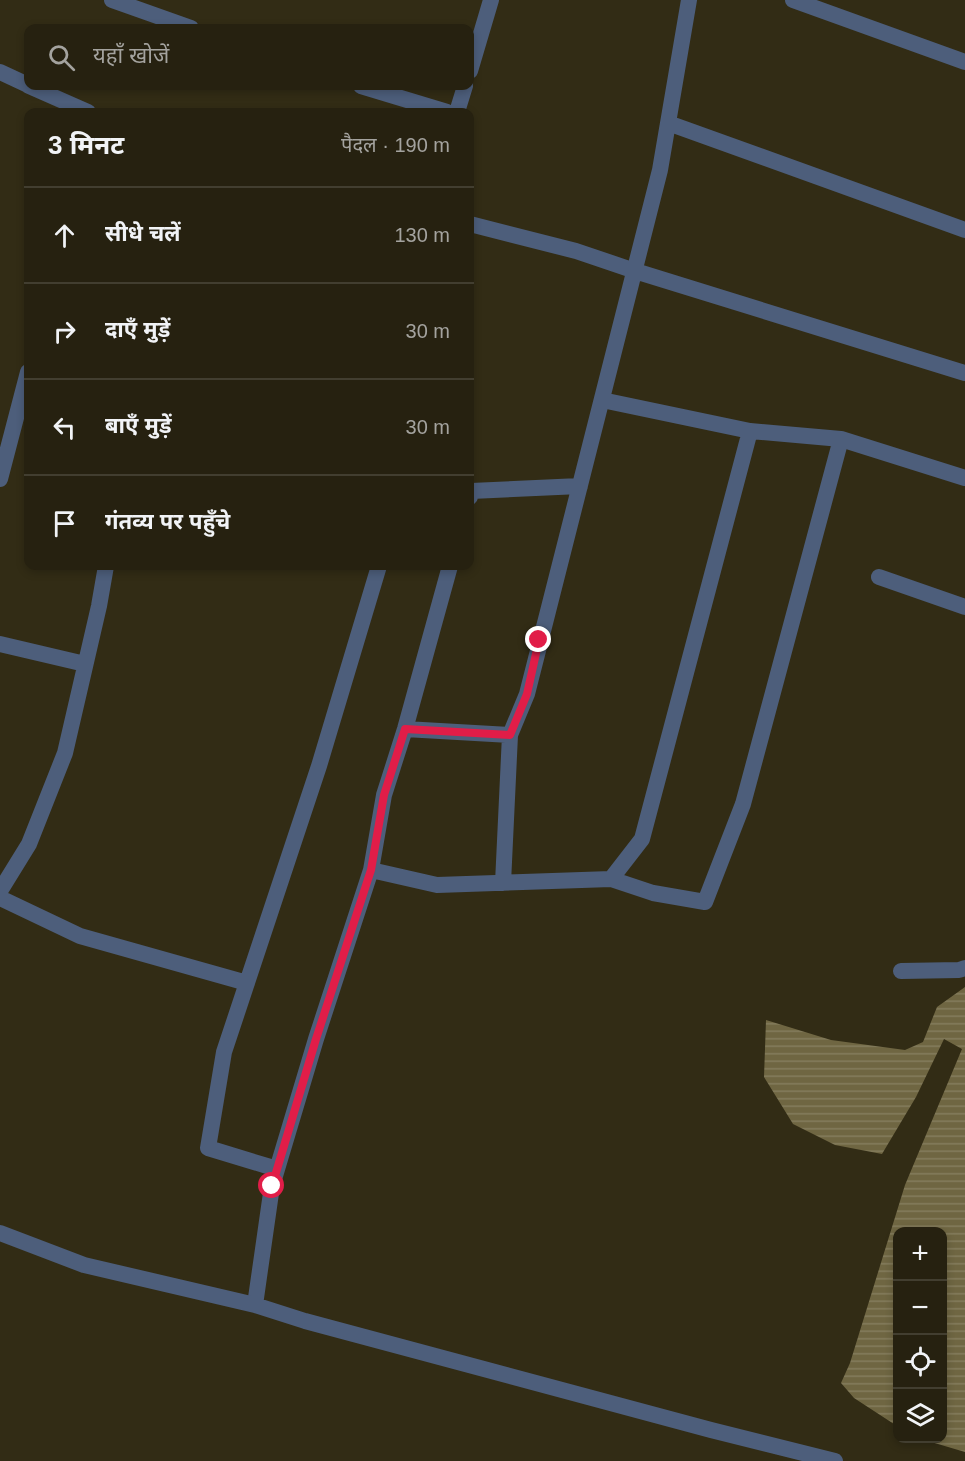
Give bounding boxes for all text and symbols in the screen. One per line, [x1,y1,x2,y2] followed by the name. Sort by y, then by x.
[24,24,474,90] search box
[45,41,78,74] icon: search
[93,43,169,68] text: यहाँ खोजें
[48,130,124,160] text: 3 मिनट
[341,134,450,156] text: पैदल · 190 m
[48,219,81,252] icon: ahead
[105,221,180,246] text: सीधे चलें
[394,224,450,246] text: 130 m
[48,315,81,348] icon: right
[105,317,170,342] text: दाएँ मुड़ें
[406,320,450,342] text: 30 m
[48,411,81,444] icon: left
[105,413,171,438] text: बाएँ मुड़ें
[406,416,450,438] text: 30 m
[48,507,81,540] icon: arrive
[105,509,230,534] text: गंतव्य पर पहुँचे
[525,626,551,652] route end
[258,1172,284,1198] route start
[893,1227,947,1443] map controls
[893,1227,947,1281] button: +
[893,1281,947,1335] button: −
[893,1335,947,1389] button: locate
[893,1389,947,1443] button: layers

